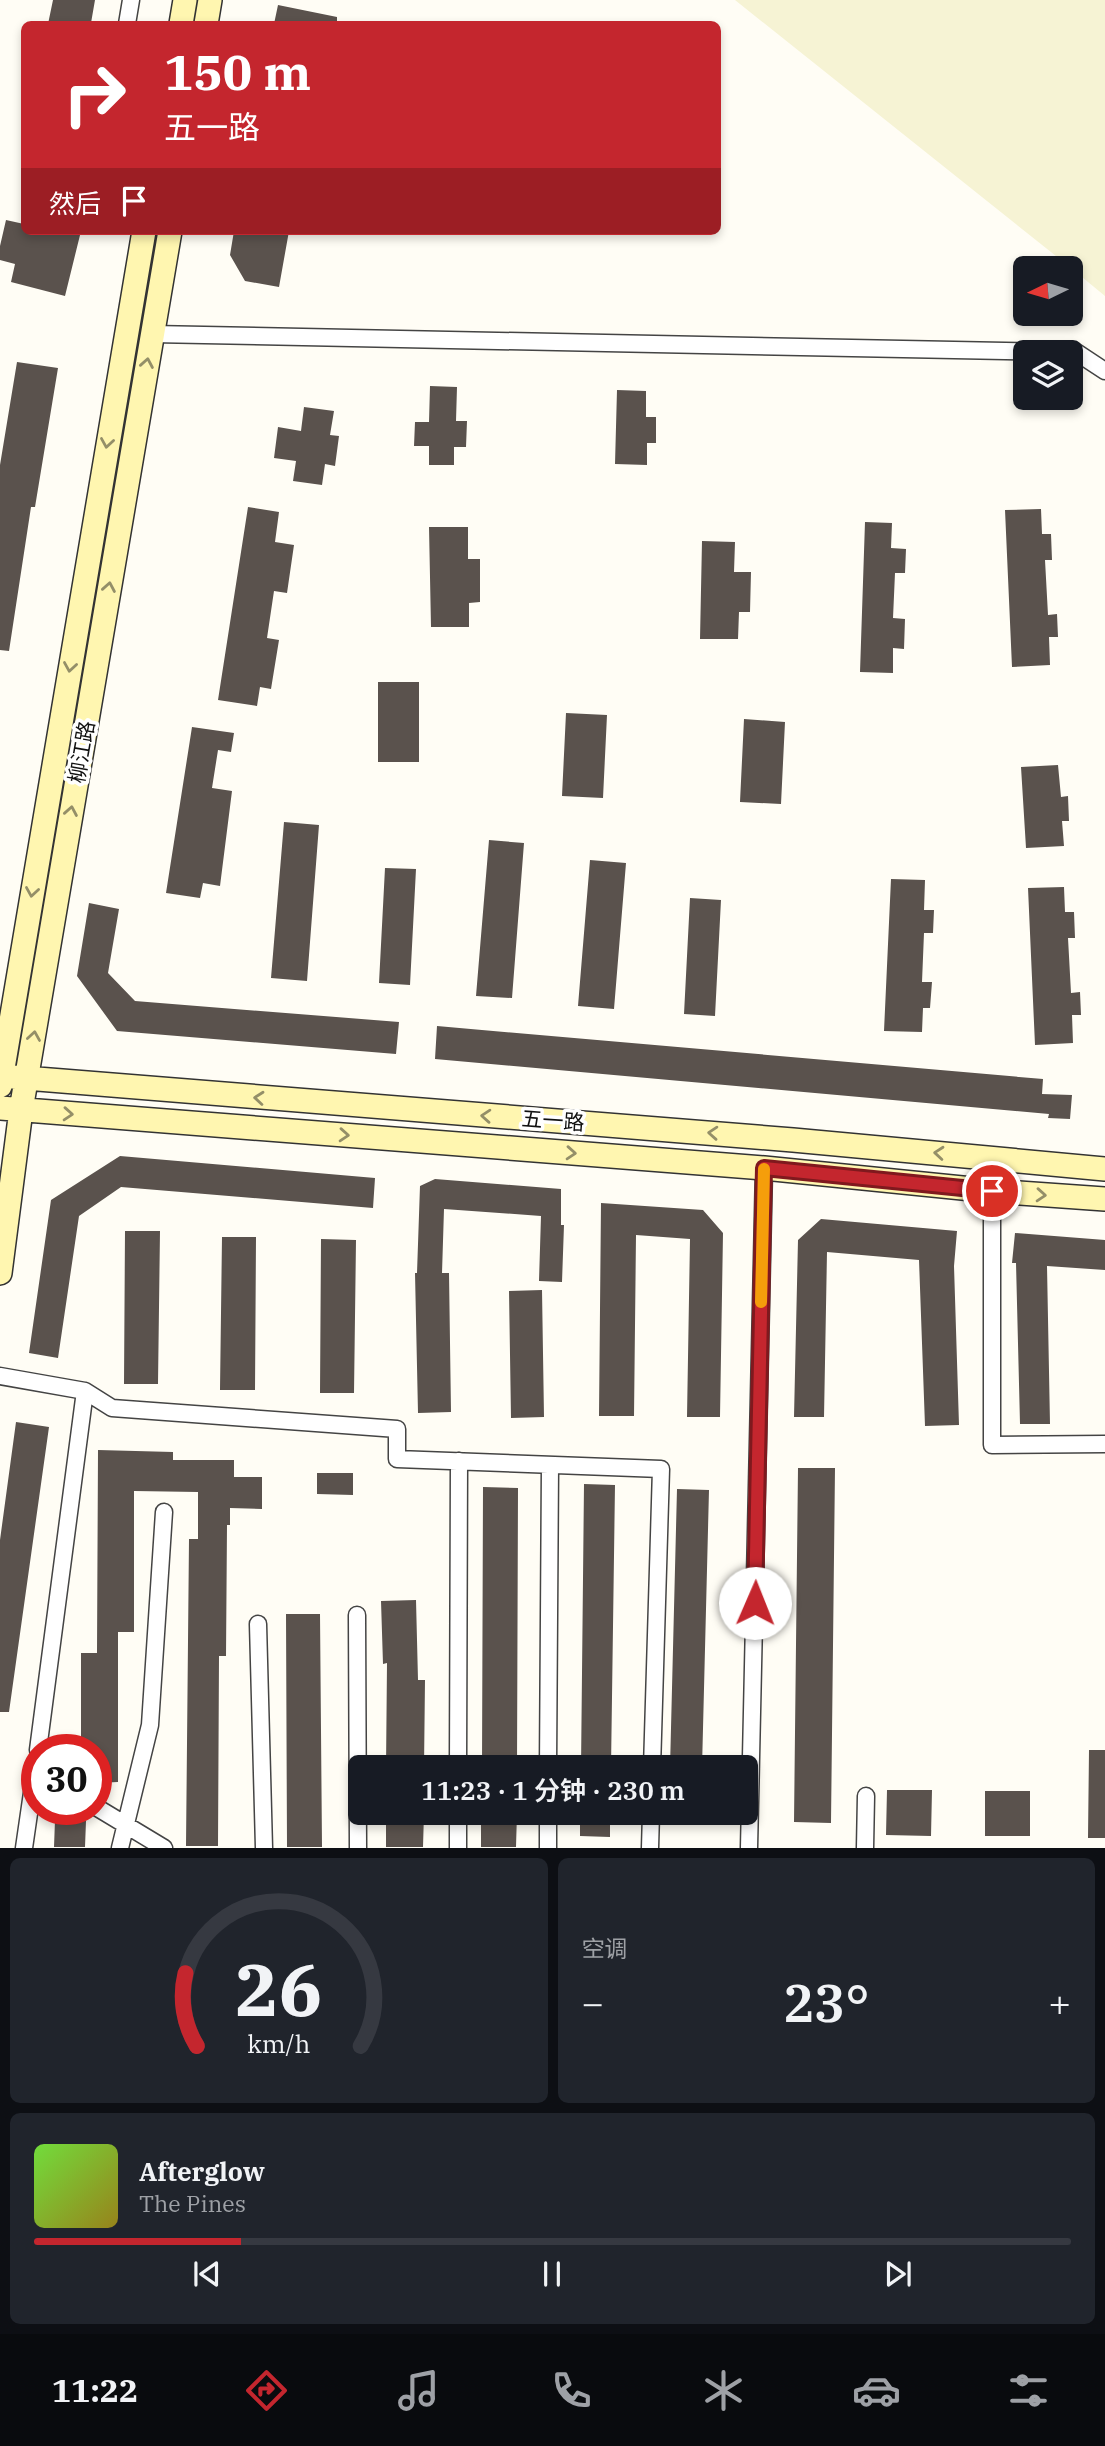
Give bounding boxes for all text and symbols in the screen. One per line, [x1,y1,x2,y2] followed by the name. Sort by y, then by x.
[164,40,311,103] text: 150 m
[49,49,140,140] icon: right
[164,106,260,148] text: 五一路
[115,182,153,220] icon: arrive
[49,186,101,220] text: 然后
[1013,256,1083,326] north arrow
[1013,256,1083,410] map controls
[1013,340,1083,410] button: layers
[139,357,154,369] one-way arrow
[100,437,115,449] one-way arrow
[101,581,116,593] one-way arrow
[63,662,78,673] one-way arrow
[62,718,100,785] street label: 柳江路
[63,806,78,818] one-way arrow
[25,886,40,898] one-way arrow
[26,1030,41,1042] one-way arrow
[253,1091,264,1106] one-way arrow
[521,1104,585,1136] street label: 五一路
[63,1106,74,1121] one-way arrow
[480,1109,491,1124] one-way arrow
[707,1126,718,1141] one-way arrow
[338,1127,349,1142] one-way arrow
[565,1145,576,1160] one-way arrow
[934,1146,945,1161] one-way arrow
[962,1161,1022,1221] pin
[973,1172,1011,1210] icon: arrive
[1036,1187,1047,1202] one-way arrow
[718,1566,792,1640] position arrow
[21,1734,112,1825] speed limit sign: 30
[421,1773,685,1807] text: 11:23 · 1 分钟 · 230 m
[582,1933,628,1963] text: 空调
[235,1942,322,2037] text: 26
[783,1969,870,2036] text: 23°
[582,1978,604,2027] text: −
[1048,1978,1071,2027] text: +
[247,2027,310,2060] text: km/h
[139,2154,265,2188] text: Afterglow
[139,2188,246,2218] text: The Pines
[188,2255,226,2293] icon: previous
[533,2255,571,2293] icon: pause
[879,2255,917,2293] icon: next
[242,2366,291,2415] icon: directions
[394,2366,443,2415] icon: music
[547,2366,596,2415] icon: phone
[699,2366,748,2415] icon: climate
[852,2366,901,2415] icon: car
[1004,2366,1053,2415] icon: filters
[52,2369,138,2411] text: 11:22

